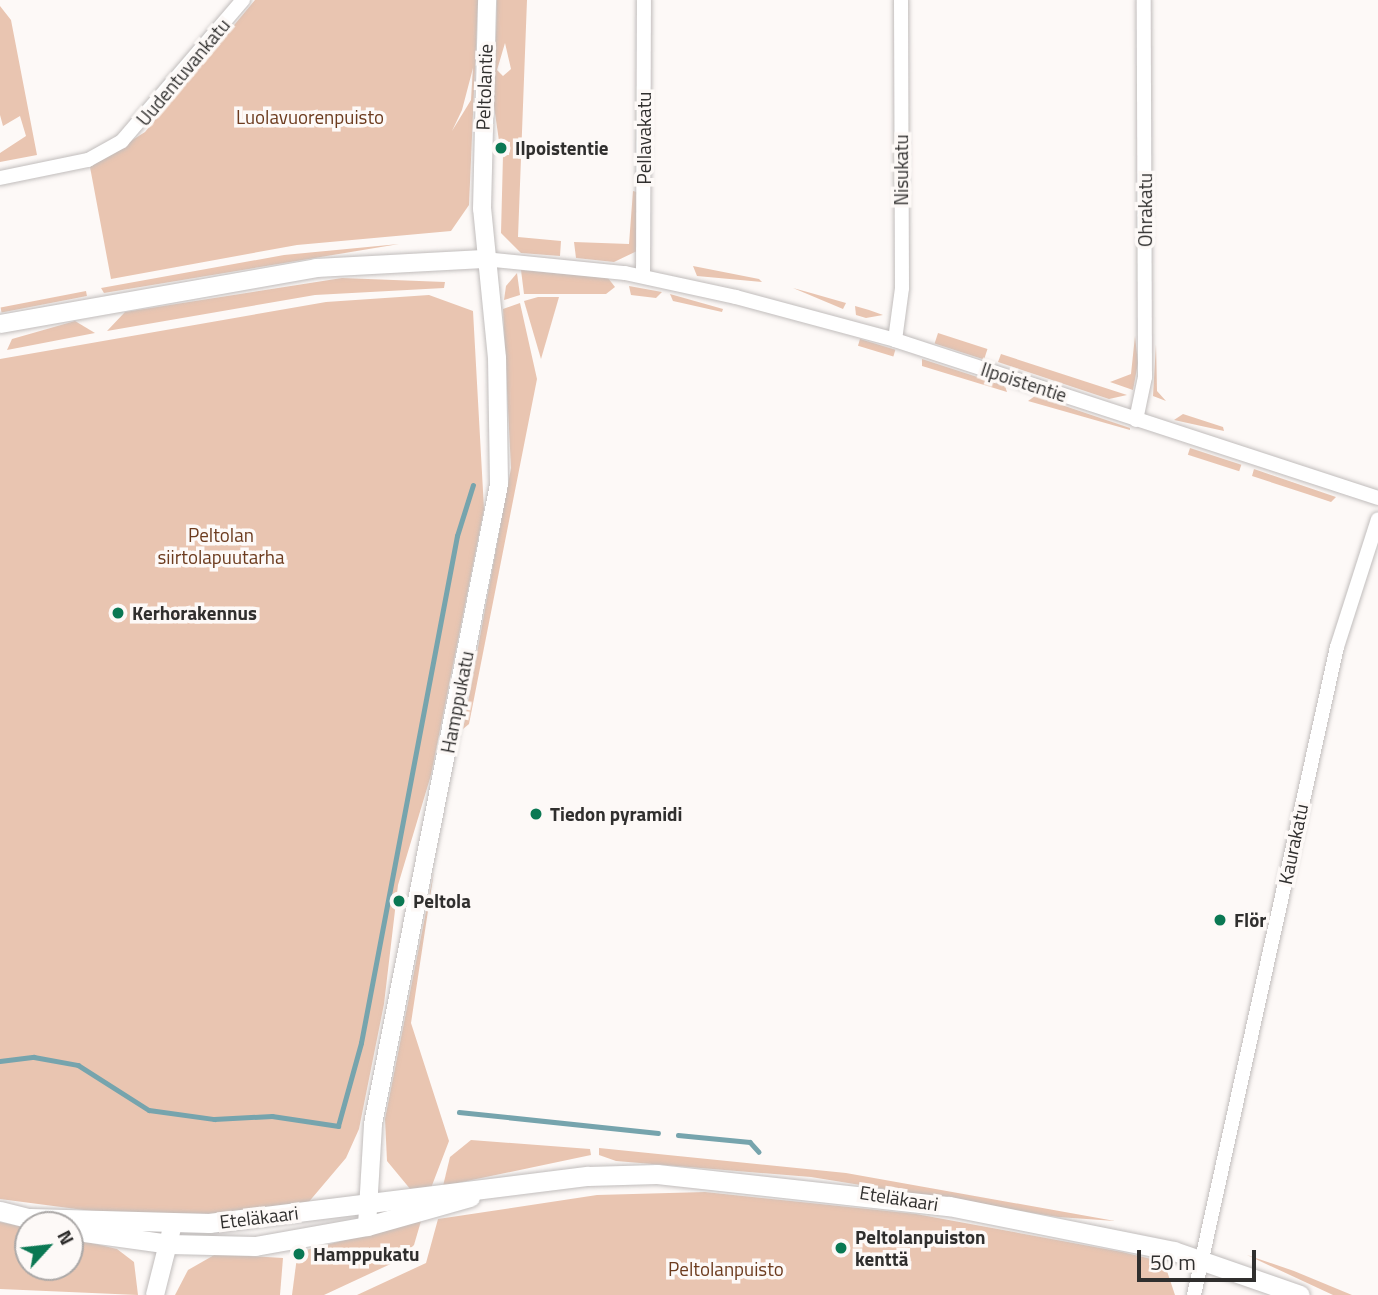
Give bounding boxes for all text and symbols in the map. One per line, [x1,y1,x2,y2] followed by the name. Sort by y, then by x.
[132,14,234,130] street label: Uudentuvankatu
[471,43,497,131] street label: Peltolantie
[633,92,655,184] street label: Pellavakatu
[236,106,384,128] park label: Luolavuorenpuisto
[890,134,912,206] street label: Nisukatu
[515,137,608,159] place label: Ilpoistentie
[493,140,509,156] marker: Ilpoistentie
[1134,173,1156,247] street label: Ohrakatu
[978,357,1070,407] street label: Ilpoistentie
[157,524,285,568] park label: Peltolan siirtolapuutarha
[132,602,257,624] place label: Kerhorakennus
[110,605,126,621] marker: Kerhorakennus
[436,649,478,755] street label: Hamppukatu
[1273,802,1313,886] street label: Kaurakatu
[550,803,682,825] place label: Tiedon pyramidi
[528,806,544,822] marker: Tiedon pyramidi
[413,890,471,912] place label: Peltola
[391,893,407,909] marker: Peltola
[1234,909,1266,931] place label: Flör
[1212,912,1228,928] marker: Flör
[858,1181,940,1215] street label: Eteläkaari
[218,1201,300,1233] street label: Eteläkaari
[14,1211,84,1281] north arrow
[50,1225,82,1250] text: N
[855,1226,986,1270] place label: Peltolanpuiston kenttä
[1140,1236,1259,1280] scale bar
[833,1240,849,1256] marker: Peltolanpuiston kenttä
[313,1243,420,1265] place label: Hamppukatu
[291,1246,307,1262] marker: Hamppukatu
[1150,1246,1196,1278] text: 50 m
[668,1258,784,1280] park label: Peltolanpuisto

